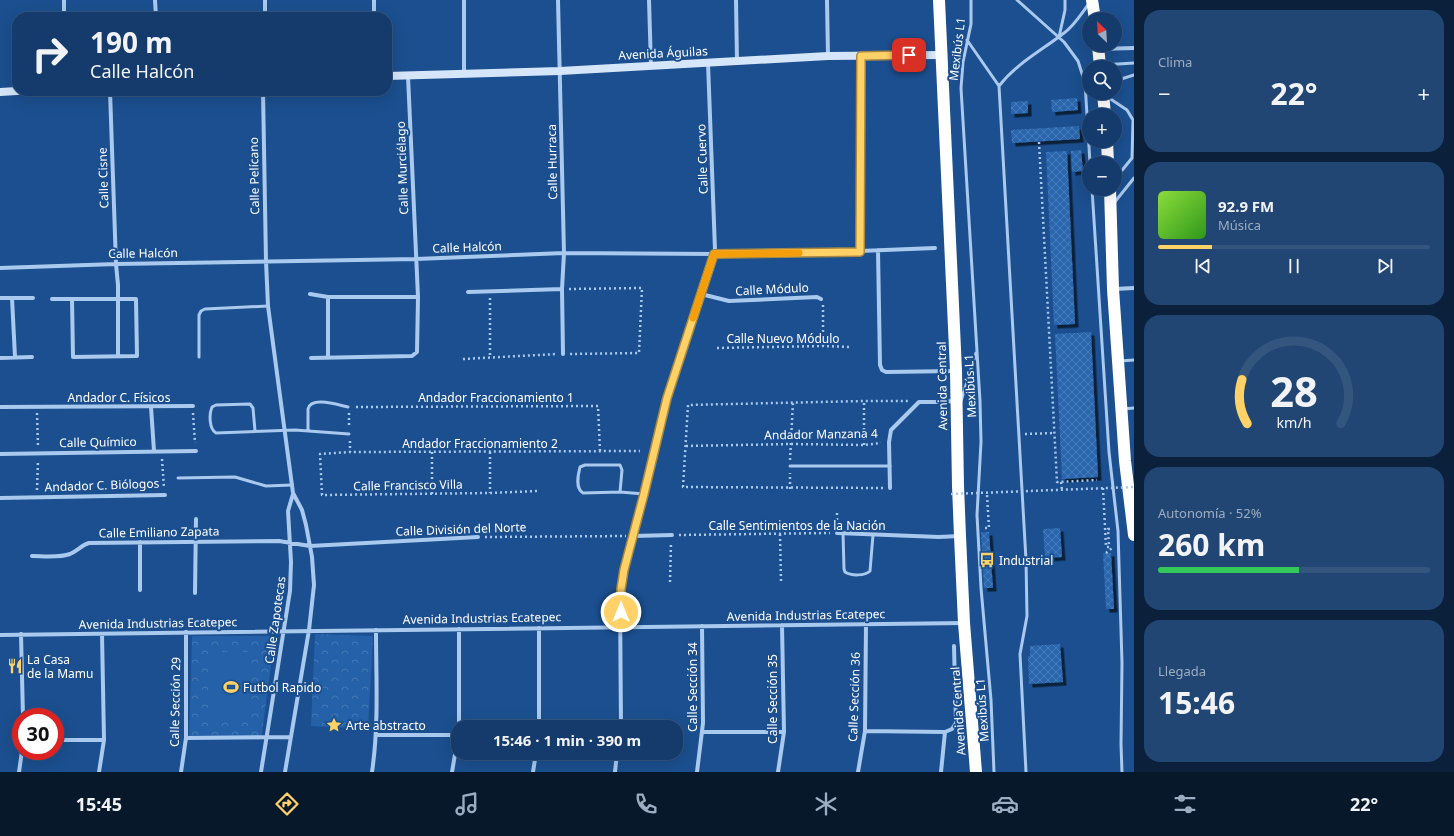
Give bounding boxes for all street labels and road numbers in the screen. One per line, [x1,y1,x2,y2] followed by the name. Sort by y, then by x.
[945,16,969,82] street label: Mexibús L1
[618,42,708,64] street label: Avenida Águilas
[392,121,412,215] street label: Calle Murciélago
[692,123,712,195] street label: Calle Cuervo
[543,124,561,200] street label: Calle Hurraca
[245,137,263,215] street label: Calle Pelícano
[93,147,113,209] street label: Calle Cisne
[432,237,502,257] street label: Calle Halcón
[108,244,178,262] street label: Calle Halcón
[735,279,809,299] street label: Calle Módulo
[726,330,840,347] street label: Calle Nuevo Módulo
[933,341,951,431] street label: Avenida Central
[960,354,980,418] street label: Mexibús L1
[68,389,171,406] street label: Andador C. Físicos
[418,389,574,406] street label: Andador Fraccionamiento 1
[764,425,878,443] street label: Andador Manzana 4
[59,433,137,451] street label: Calle Químico
[402,435,558,452] street label: Andador Fraccionamiento 2
[44,474,160,495] street label: Andador C. Biólogos
[353,476,463,494] street label: Calle Francisco Villa
[708,517,886,534] street label: Calle Sentimientos de la Nación
[395,518,527,540] street label: Calle División del Norte
[98,522,220,542] street label: Calle Emiliano Zapata
[260,575,290,665] street label: Calle Zapotecas
[727,605,886,625] street label: Avenida Industrias Ecatepec
[403,608,562,628] street label: Avenida Industrias Ecatepec
[79,613,238,633] street label: Avenida Industrias Ecatepec
[684,642,701,732] street label: Calle Sección 34
[844,652,864,742] street label: Calle Sección 36
[764,654,781,744] street label: Calle Sección 35
[166,657,184,747] street label: Calle Sección 29
[946,666,970,756] street label: Avenida Central
[971,678,993,742] street label: Mexibús L1

